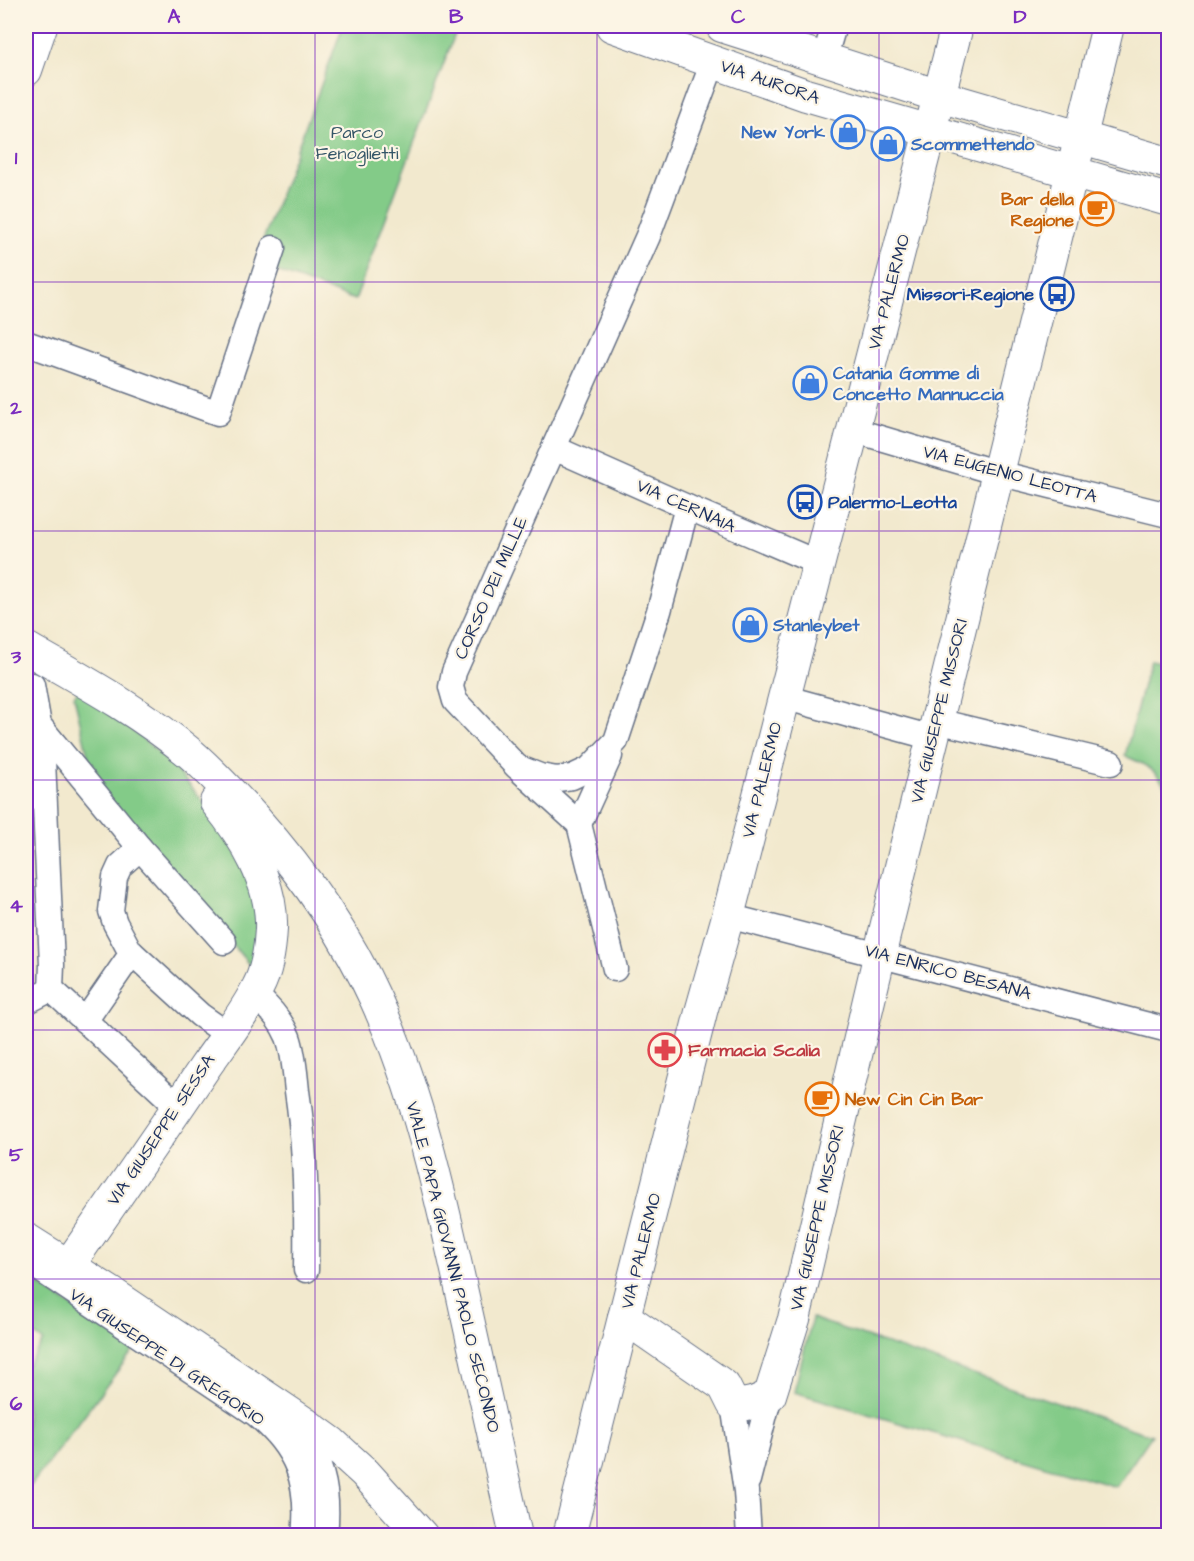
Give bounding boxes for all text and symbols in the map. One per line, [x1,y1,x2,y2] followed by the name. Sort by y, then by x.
[168,3,181,31] text: A
[449,3,464,31] text: B
[731,3,746,31] text: C
[1014,3,1027,31] text: D
[717,53,824,111] street label: VIA AURORA
[830,114,866,150] shop icon: New York
[315,120,399,167] park label: Parco Fenoglietti
[741,120,826,145] place label: New York
[870,126,906,162] shop icon: Scommettendo
[910,132,1035,157] place label: Scommettendo
[15,144,18,172] text: 1
[1001,187,1075,234] place label: Bar della Regione
[1079,191,1115,227] cafe icon: Bar della Regione
[862,231,916,353] street label: VIA PALERMO
[1039,276,1075,312] bus stop icon: Missori-Regione
[907,282,1034,308] place label: Missori-Regione
[833,361,1005,407] place label: Catania Gomme di Concetto Mannuccia
[792,365,828,401] shop icon: Catania Gomme di Concetto Mannuccia
[9,394,22,422] text: 2
[920,439,1100,509] street label: VIA EUGENIO LEOTTA
[632,473,740,539] street label: VIA CERNAIA
[787,484,823,520] bus stop icon: Palermo-Leotta
[828,490,958,515] place label: Palermo-Leotta
[448,512,534,663] street label: CORSO DEI MILLE
[732,607,768,643] shop icon: Stanleybet
[772,613,860,639] place label: Stanleybet
[904,616,974,806] street label: VIA GIUSEPPE MISSORI
[10,643,22,671] text: 3
[736,719,788,841] street label: VIA PALERMO
[9,892,23,920] text: 4
[862,938,1035,1006] street label: VIA ENRICO BESANA
[647,1032,683,1068] pharmacy icon: Farmacia Scalia
[688,1038,821,1063] place label: Farmacia Scalia
[101,1049,221,1211] street label: VIA GIUSEPPE SESSA
[804,1081,840,1117] cafe icon: New Cin Cin Bar
[845,1087,983,1112] place label: New Cin Cin Bar
[400,1099,506,1435] street label: VIALE PAPA GIOVANNI PAOLO SECONDO
[784,1123,850,1313] street label: VIA GIUSEPPE MISSORI
[9,1141,24,1169] text: 5
[615,1190,667,1312] street label: VIA PALERMO
[64,1282,270,1432] street label: VIA GIUSEPPE DI GREGORIO
[10,1390,23,1418] text: 6

